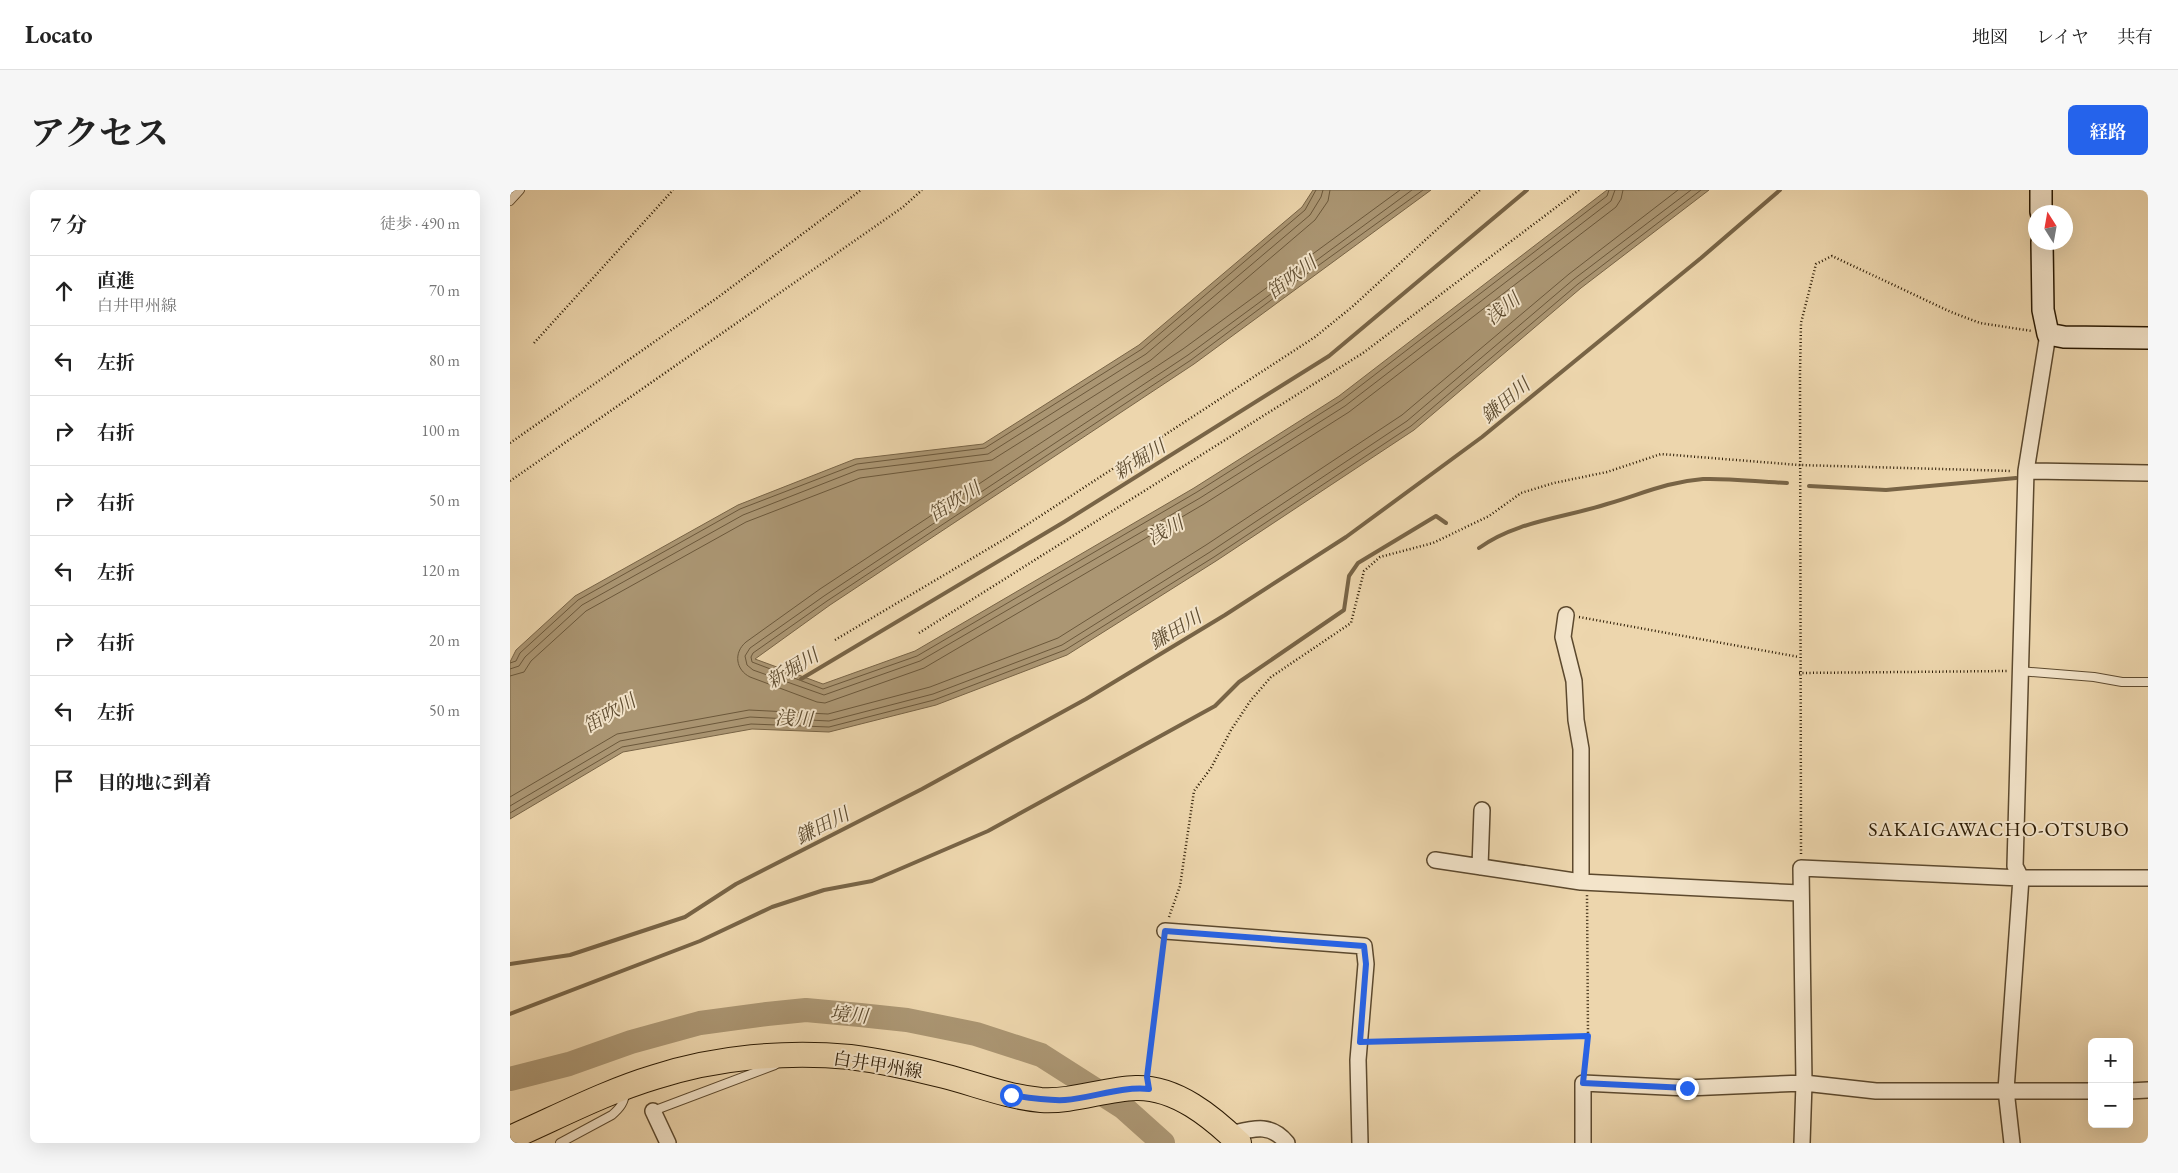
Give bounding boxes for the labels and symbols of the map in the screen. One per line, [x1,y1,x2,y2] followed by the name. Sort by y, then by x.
[2028,205,2073,250] north arrow
[1261,249,1323,305] water label: 笛吹川
[1480,285,1526,330] water label: 浅川
[1475,371,1537,428] water label: 鎌田川
[1108,433,1172,485] water label: 新堀川
[923,475,987,527] water label: 笛吹川
[1143,509,1190,551] water label: 浅川
[1144,603,1208,655] water label: 鎌田川
[761,642,825,694] water label: 新堀川
[578,687,642,739] water label: 笛吹川
[775,705,815,732] water label: 浅川
[791,800,855,850] water label: 鎌田川
[1868,816,2130,842] district label: SAKAIGAWACHO-OTSUBO
[829,1000,871,1029] water label: 境川
[832,1046,924,1083] street label: 白井甲州線
[1676,1077,1699,1100] route end
[1000,1084,1023,1107] route start

